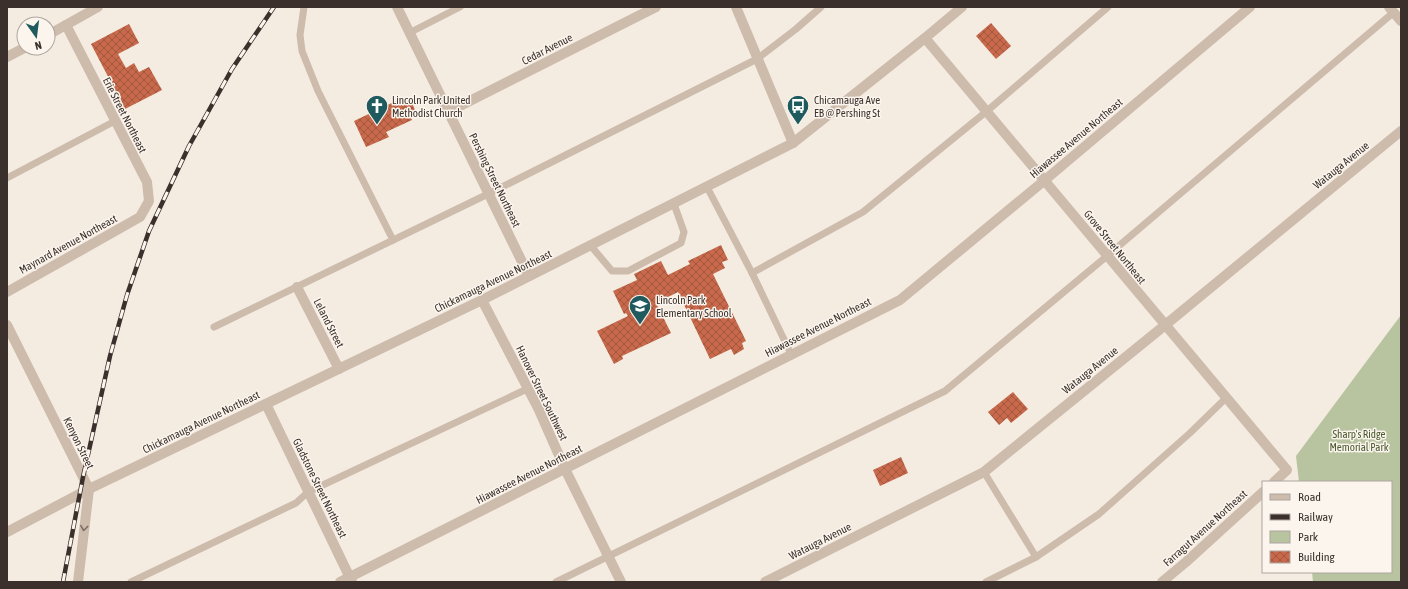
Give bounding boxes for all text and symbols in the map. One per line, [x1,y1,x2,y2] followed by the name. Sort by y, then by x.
[16,16,56,56] north arrow
[520,31,574,67] street label: Cedar Avenue
[34,39,43,52] text: N
[101,75,149,155] street label: Erie Street Northeast
[364,93,390,126] church icon: Lincoln Park United Methodist Church
[785,93,811,126] bus stop icon: Chicamauga Ave EB @ Pershing St
[392,94,471,119] place label: Lincoln Park United Methodist Church
[814,94,880,119] place label: Chicamauga Ave EB @ Pershing St
[1027,96,1125,180] street label: Hiawassee Avenue Northeast
[467,131,523,229] street label: Pershing Street Northeast
[1311,139,1371,191] street label: Watauga Avenue
[1082,208,1148,286] street label: Grove Street Northeast
[17,212,119,276] street label: Maynard Avenue Northeast
[433,247,553,315] street label: Chickamauga Avenue Northeast
[627,293,653,326] school or university icon: Lincoln Park Elementary School
[656,294,732,319] place label: Lincoln Park Elementary School
[763,295,873,359] street label: Hiawassee Avenue Northeast
[312,296,346,350] street label: Leland Street
[514,344,570,442] street label: Hanover Street Southwest
[1060,344,1120,396] street label: Watauga Avenue
[141,388,261,456] street label: Chickamauga Avenue Northeast
[61,415,97,471] street label: Kenyon Street
[1329,428,1389,453] park label: Sharp's Ridge Memorial Park
[291,436,349,540] street label: Gladstone Street Northeast
[474,442,584,506] street label: Hiawassee Avenue Northeast
[1262,481,1392,573] legend
[1161,487,1249,569] street label: Farragut Avenue Northeast
[1298,490,1321,504] text: Road
[1298,510,1333,524] text: Railway
[787,520,853,562] street label: Watauga Avenue
[80,525,89,531] one-way arrow
[1298,530,1319,544] text: Park
[1298,550,1336,564] text: Building

